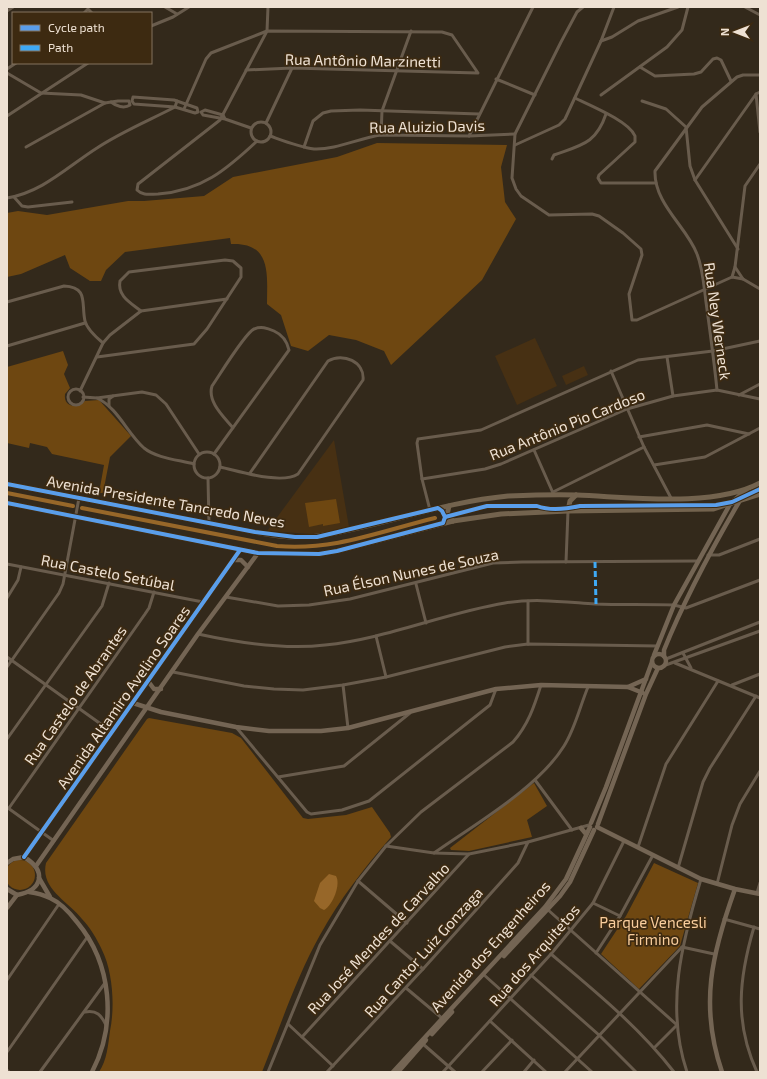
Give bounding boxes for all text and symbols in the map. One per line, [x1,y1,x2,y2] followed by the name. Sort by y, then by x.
[12,12,152,64] legend
[715,12,755,52] north arrow
[48,20,105,34] text: Cycle path
[718,28,731,36] text: N
[48,40,73,54] text: Path
[285,50,441,70] street label: Rua Antônio Marzinetti
[369,116,485,136] street label: Rua Aluizio Davis
[701,261,735,381] street label: Rua Ney Werneck
[487,385,647,463] street label: Rua Antônio Pio Cardoso
[45,471,287,531] street label: Avenida Presidente Tancredo Neves
[322,545,500,599] street label: Rua Élson Nunes de Souza
[40,550,177,594] street label: Rua Castelo Setúbal
[53,602,193,792] street label: Avenida Altamiro Avelino Soares
[20,622,130,768] street label: Rua Castelo de Abrantes
[303,859,453,1017] street label: Rua José Mendes de Carvalho
[426,877,554,1015] street label: Avenida dos Engenheiros
[360,883,486,1021] street label: Rua Cantor Luiz Gonzaga
[485,901,583,1009] street label: Rua dos Arquitetos
[599,913,707,948] park label: Parque Vencesli Firmino

